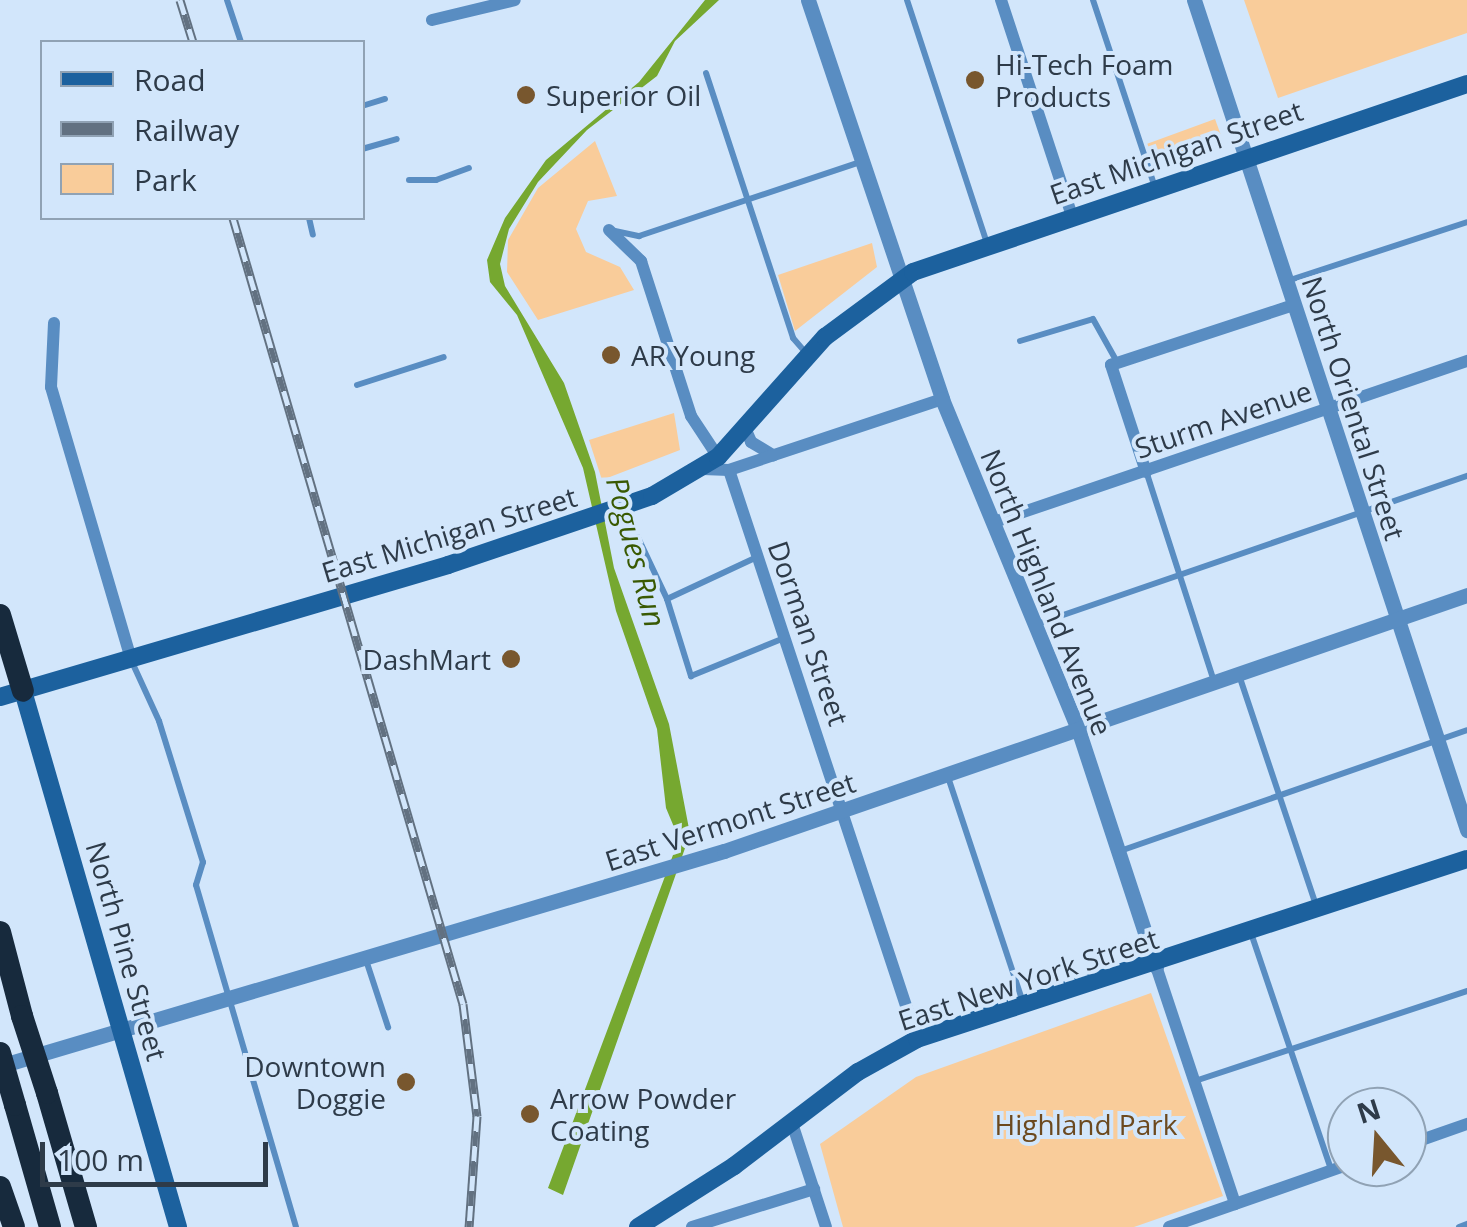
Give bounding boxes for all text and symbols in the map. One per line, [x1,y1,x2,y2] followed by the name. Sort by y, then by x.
[40,40,365,220] legend
[995,47,1174,113] place label: Hi-Tech Foam Products
[134,59,206,100] text: Road
[964,69,986,91] marker: Hi-Tech Foam Products
[546,78,701,112] place label: Superior Oil
[515,84,537,106] marker: Superior Oil
[1045,93,1307,211] street label: East Michigan Street
[134,109,239,150] text: Railway
[134,159,197,200] text: Park
[1296,272,1412,544] street label: North Oriental Street
[631,338,755,372] place label: AR Young
[600,344,622,366] marker: AR Young
[1130,373,1316,465] street label: Sturm Avenue
[974,444,1120,740] street label: North Highland Avenue
[599,473,673,631] water label: Pogues Run
[317,479,581,589] street label: East Michigan Street
[762,536,856,730] street label: Dorman Street
[362,642,491,676] place label: DashMart
[500,648,522,670] marker: DashMart
[601,765,859,877] street label: East Vermont Street
[80,838,174,1064] street label: North Pine Street
[894,921,1162,1037] street label: East New York Street
[244,1049,386,1115] place label: Downtown Doggie
[395,1071,417,1093] marker: Downtown Doggie
[550,1081,736,1147] place label: Arrow Powder Coating
[1327,1087,1427,1187] north arrow
[1352,1089,1385,1132] text: N
[519,1103,541,1125] marker: Arrow Powder Coating
[995,1107,1177,1141] park label: Highland Park
[45,1122,272,1184] scale bar
[57,1139,144,1180] text: 100 m

